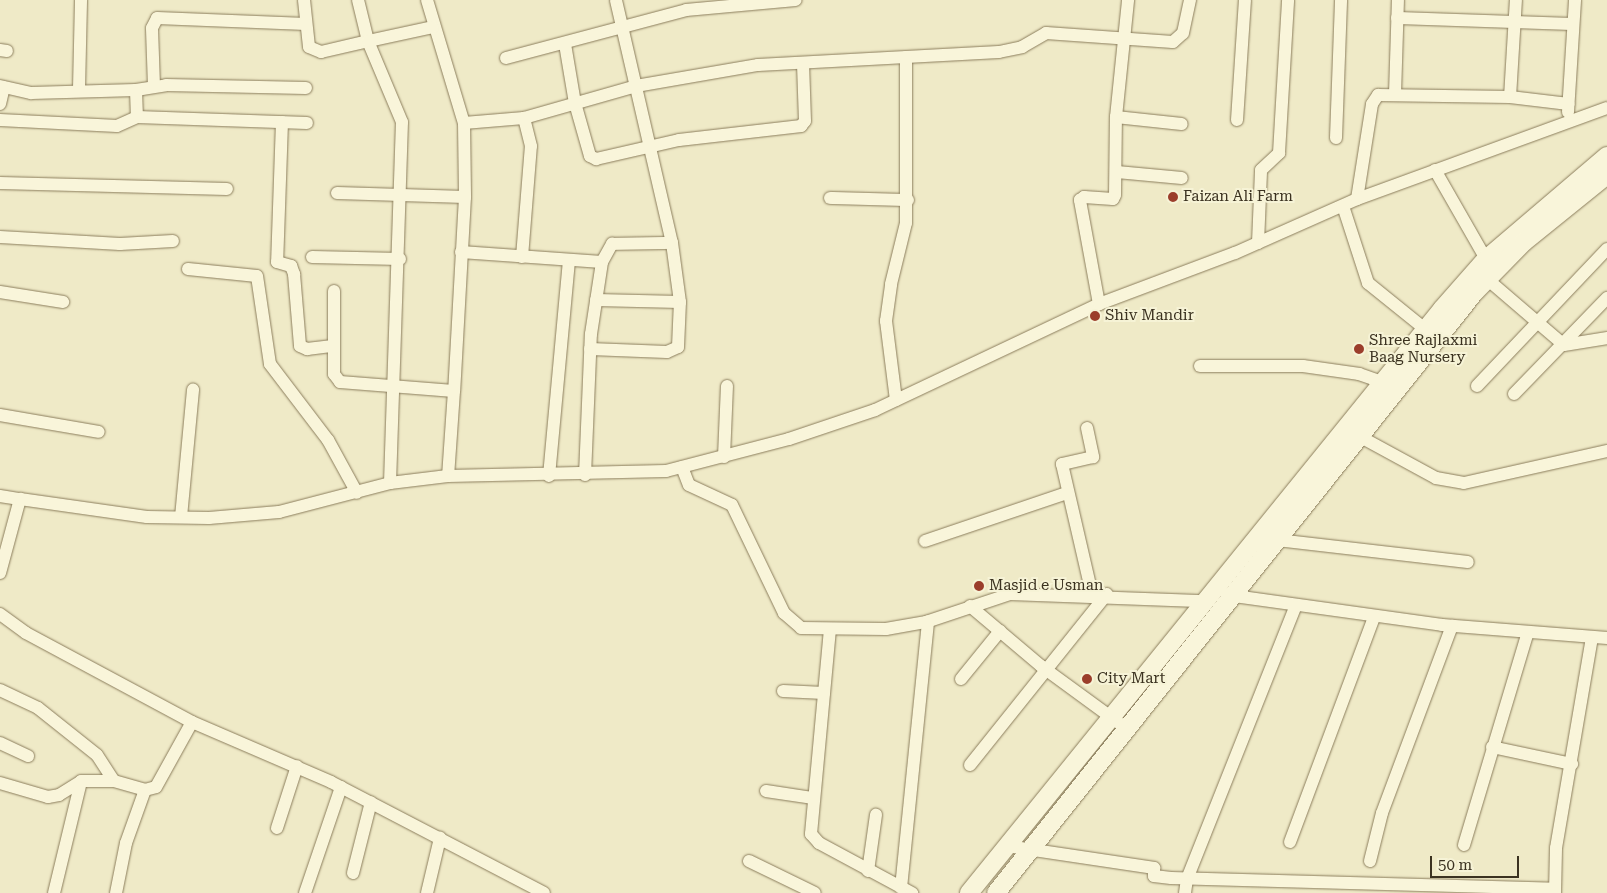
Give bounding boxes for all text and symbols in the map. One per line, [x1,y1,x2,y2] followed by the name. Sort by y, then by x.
[1183,188,1293,206] place label: Faizan Ali Farm
[1167,191,1179,203] marker: Faizan Ali Farm
[1105,307,1194,325] place label: Shiv Mandir
[1089,310,1101,322] marker: Shiv Mandir
[1369,331,1477,366] place label: Shree Rajlaxmi Baag Nursery
[1353,343,1365,355] marker: Shree Rajlaxmi Baag Nursery
[989,577,1104,595] place label: Masjid e Usman
[973,580,985,592] marker: Masjid e Usman
[1097,670,1165,688] place label: City Mart
[1081,673,1093,685] marker: City Mart
[1432,846,1521,878] scale bar
[1438,856,1472,874] text: 50 m

